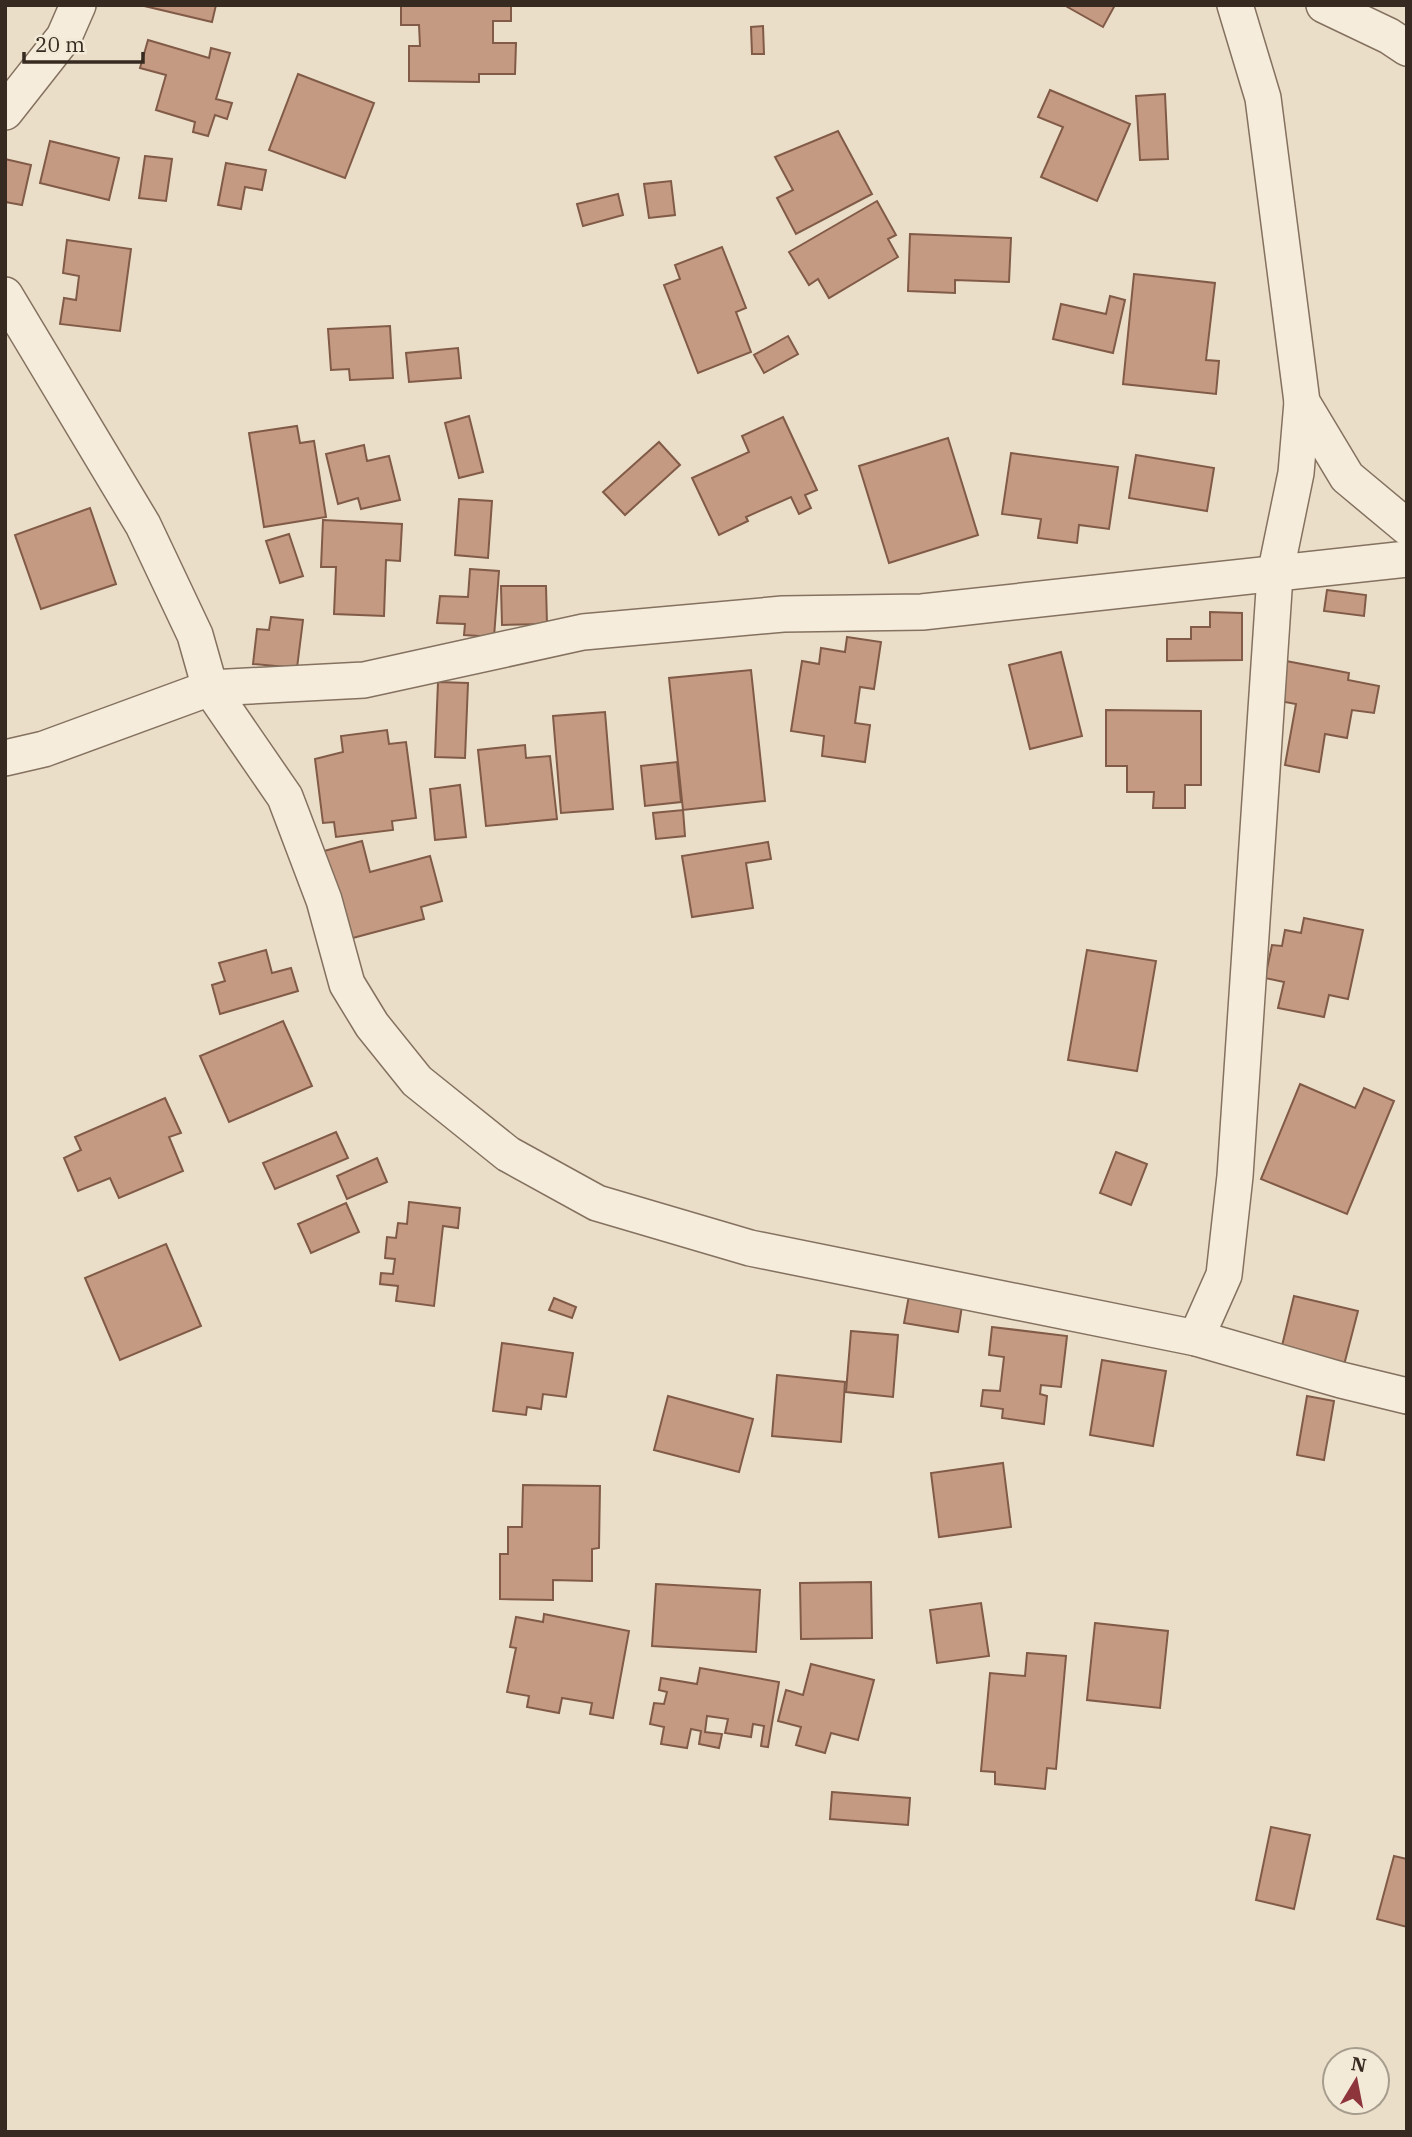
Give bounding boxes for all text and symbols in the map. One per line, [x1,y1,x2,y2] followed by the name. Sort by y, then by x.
[24,21,144,65] scale bar
[35,30,85,58] text: 20 m
[1321,2046,1391,2116] north arrow
[1349,2051,1368,2077] text: N

